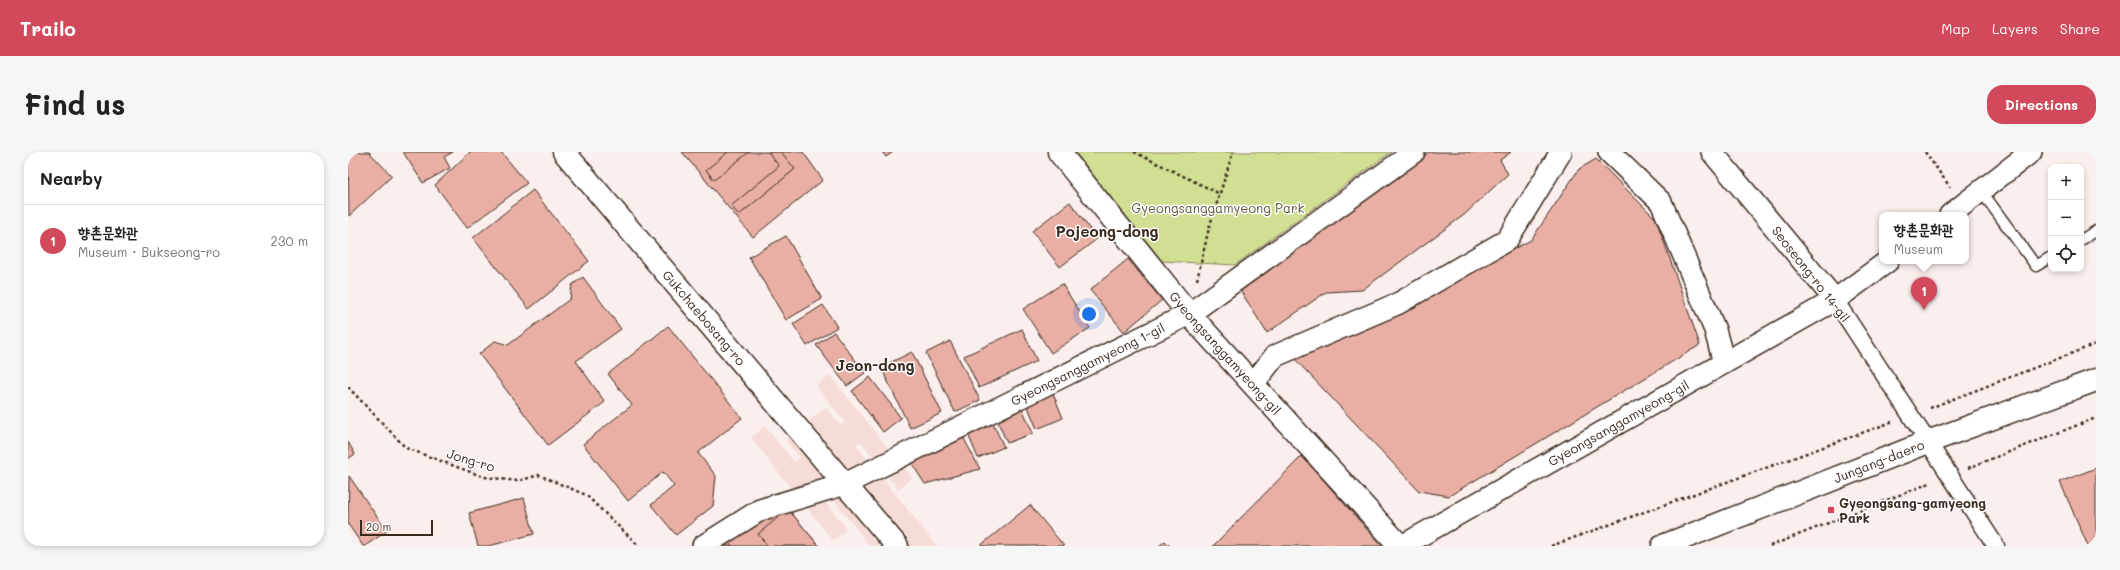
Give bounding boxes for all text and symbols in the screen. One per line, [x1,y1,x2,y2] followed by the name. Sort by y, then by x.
[20,16,76,41] text: Trailo
[1941,19,1970,38] text: Map
[1992,19,2038,38] text: Layers
[2060,19,2100,38] text: Share
[1987,85,2096,124] button: Directions
[24,86,125,122] text: Find us
[2048,164,2084,272] map controls
[2048,164,2084,200] button: +
[40,167,102,189] text: Nearby
[1132,199,1305,216] park label: Gyeongsanggamyeong Park
[2048,200,2084,236] button: −
[1879,212,1969,264] popup
[1894,219,1954,239] text: 향촌문화관
[1055,221,1159,241] district label: Pojeong-dong
[78,222,138,242] text: 향촌문화관
[1769,222,1854,325] street label: Seoseong-ro 14-gil
[50,232,56,249] text: 1
[271,232,308,249] text: 230 m
[2048,236,2084,272] button: locate
[1894,240,1943,257] text: Museum
[78,243,220,260] text: Museum · Bukseong-ro
[659,266,750,369] street label: Gukchaebosang-ro
[1911,277,1937,310] pin: 1
[1166,288,1285,418] street label: Gyeongsanggamyeong-gil
[1079,304,1099,324] your location
[1008,318,1167,409] street label: Gyeongsanggamyeong 1-gil
[835,355,915,375] district label: Jeon-dong
[1545,376,1692,469] street label: Gyeongsanggamyeong-gil
[1831,435,1927,486] street label: Jungang-daero
[445,444,497,475] street label: Jong-ro
[1839,494,1986,526] place label: Gyeongsang-gamyeong Park
[1826,505,1836,515] marker: Gyeongsang-gamyeong Park
[360,518,433,537] scale bar
[366,519,391,534] text: 20 m

